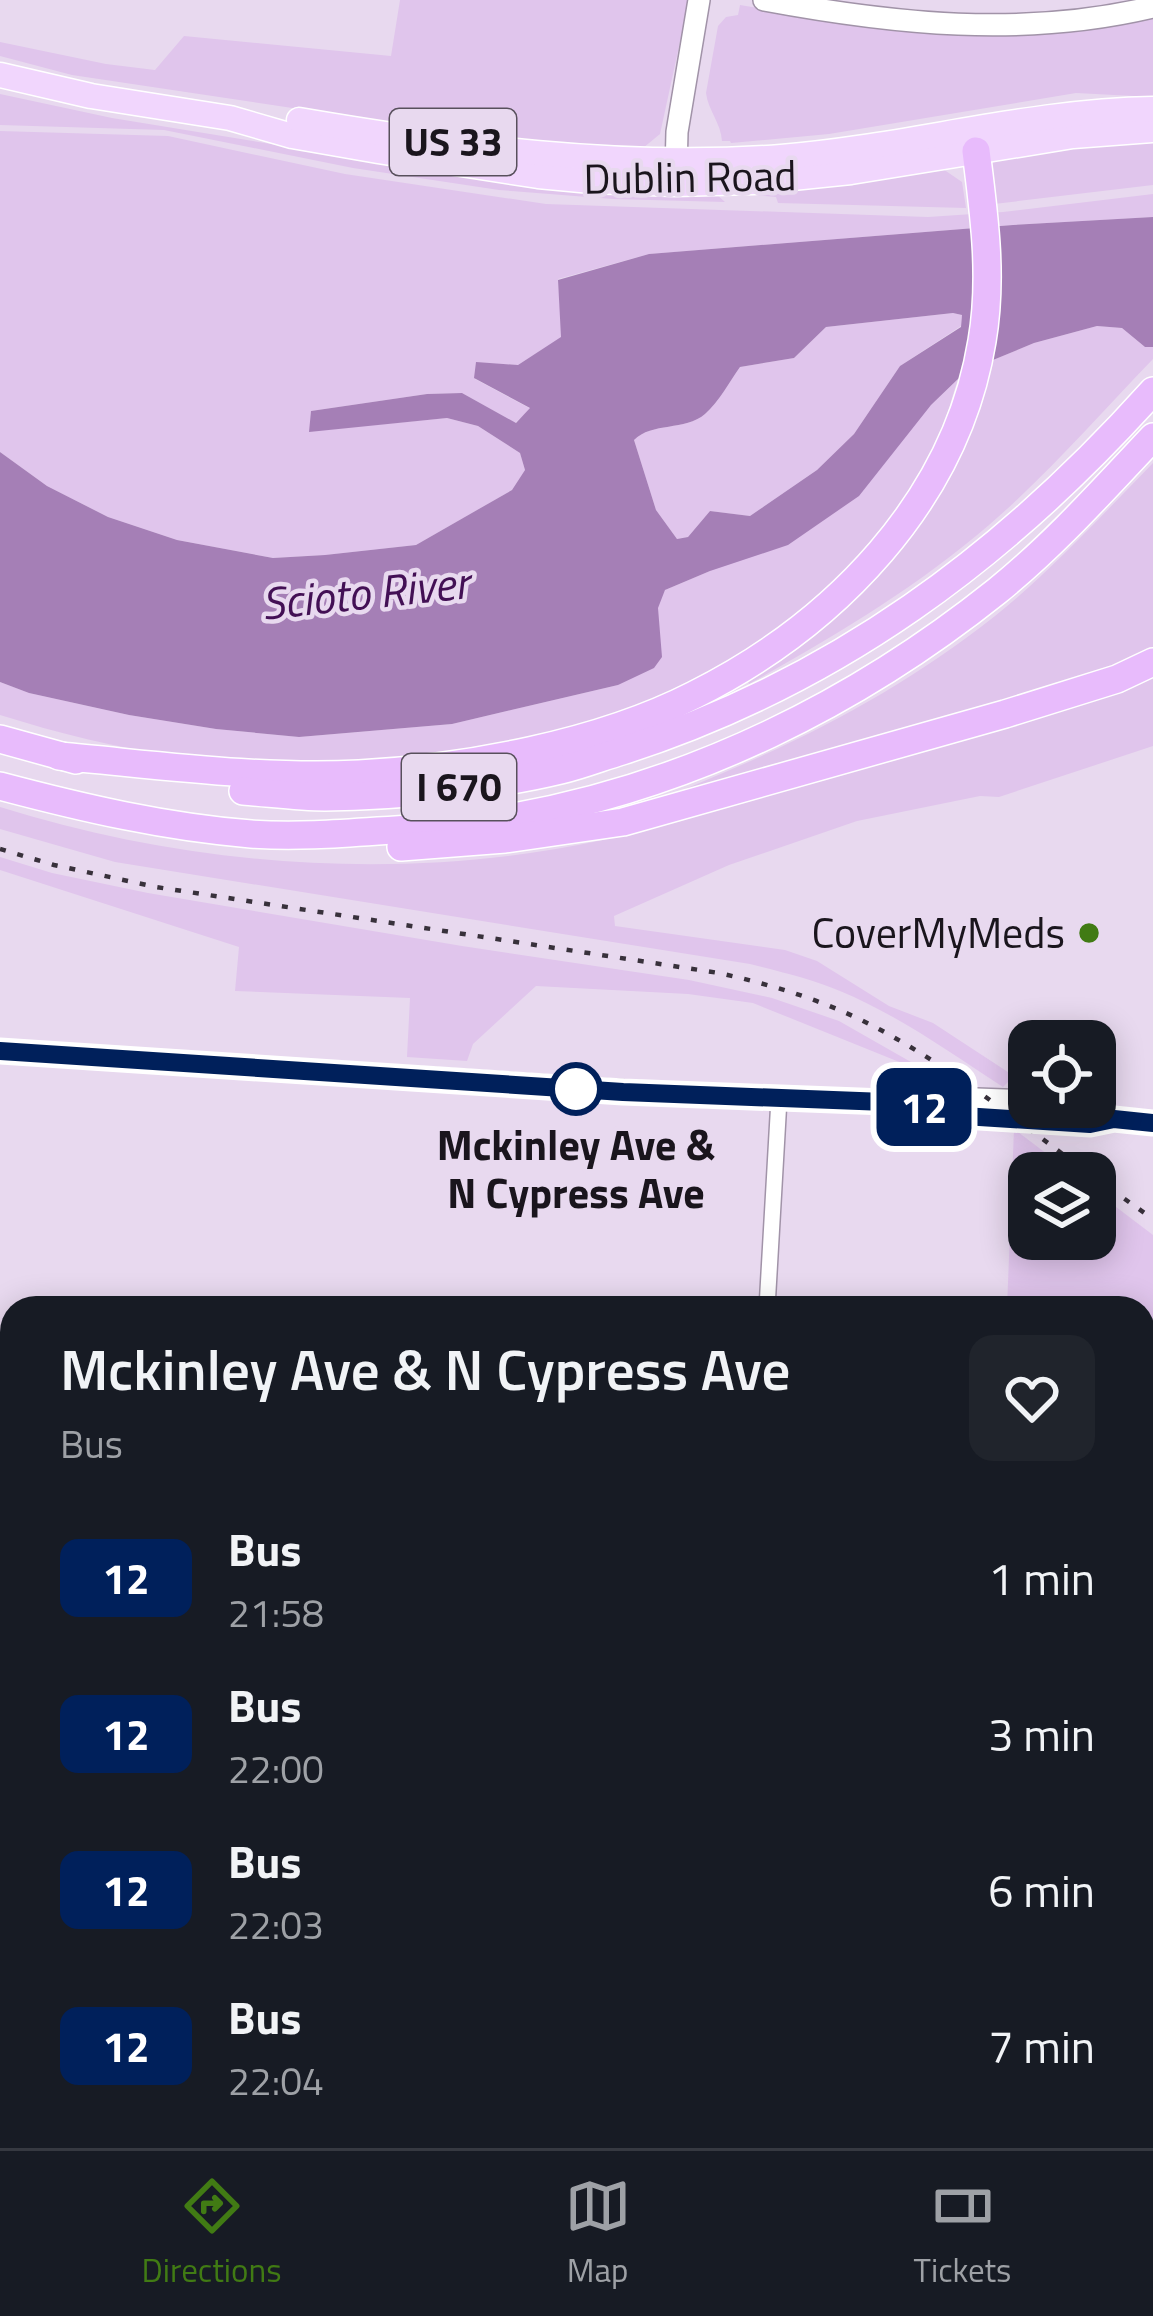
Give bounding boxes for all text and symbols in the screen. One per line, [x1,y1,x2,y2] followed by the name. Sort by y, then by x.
[390,109,516,175] road number: US 33
[583,142,797,210] street label: Dublin Road
[258,547,477,637] water label: Scioto River
[402,754,516,820] road number: I 670
[812,900,1065,964] place label: CoverMyMeds
[1076,920,1102,946] marker: CoverMyMeds
[1008,1020,1116,1260] map controls
[1008,1020,1116,1128] button: locate
[551,1064,601,1114] marker: Mckinley Ave & N Cypress Ave
[870,1068,978,1146] line badge: 12
[900,1075,948,1139] text: 12
[437,1112,716,1224] place label: Mckinley Ave & N Cypress Ave
[1008,1152,1116,1260] button: layers
[60,1325,790,1412] text: Mckinley Ave & N Cypress Ave
[969,1335,1095,1461] button: heart
[60,1414,123,1473] text: Bus
[228,1515,302,1583] text: Bus
[988,1544,1095,1612] text: 1 min
[102,1546,150,1610] text: 12
[228,1583,324,1642] text: 21:58
[228,1671,302,1739] text: Bus
[988,1700,1095,1768] text: 3 min
[102,1702,150,1766] text: 12
[228,1739,324,1798] text: 22:00
[228,1827,302,1895] text: Bus
[988,1856,1095,1924] text: 6 min
[102,1858,150,1922] text: 12
[228,1895,324,1954] text: 22:03
[228,1983,302,2051] text: Bus
[988,2012,1095,2080] text: 7 min
[102,2014,150,2078] text: 12
[228,2051,324,2110] text: 22:04
[142,2173,281,2295] tab: Directions
[565,2173,631,2295] tab: Map
[914,2173,1011,2295] tab: Tickets

